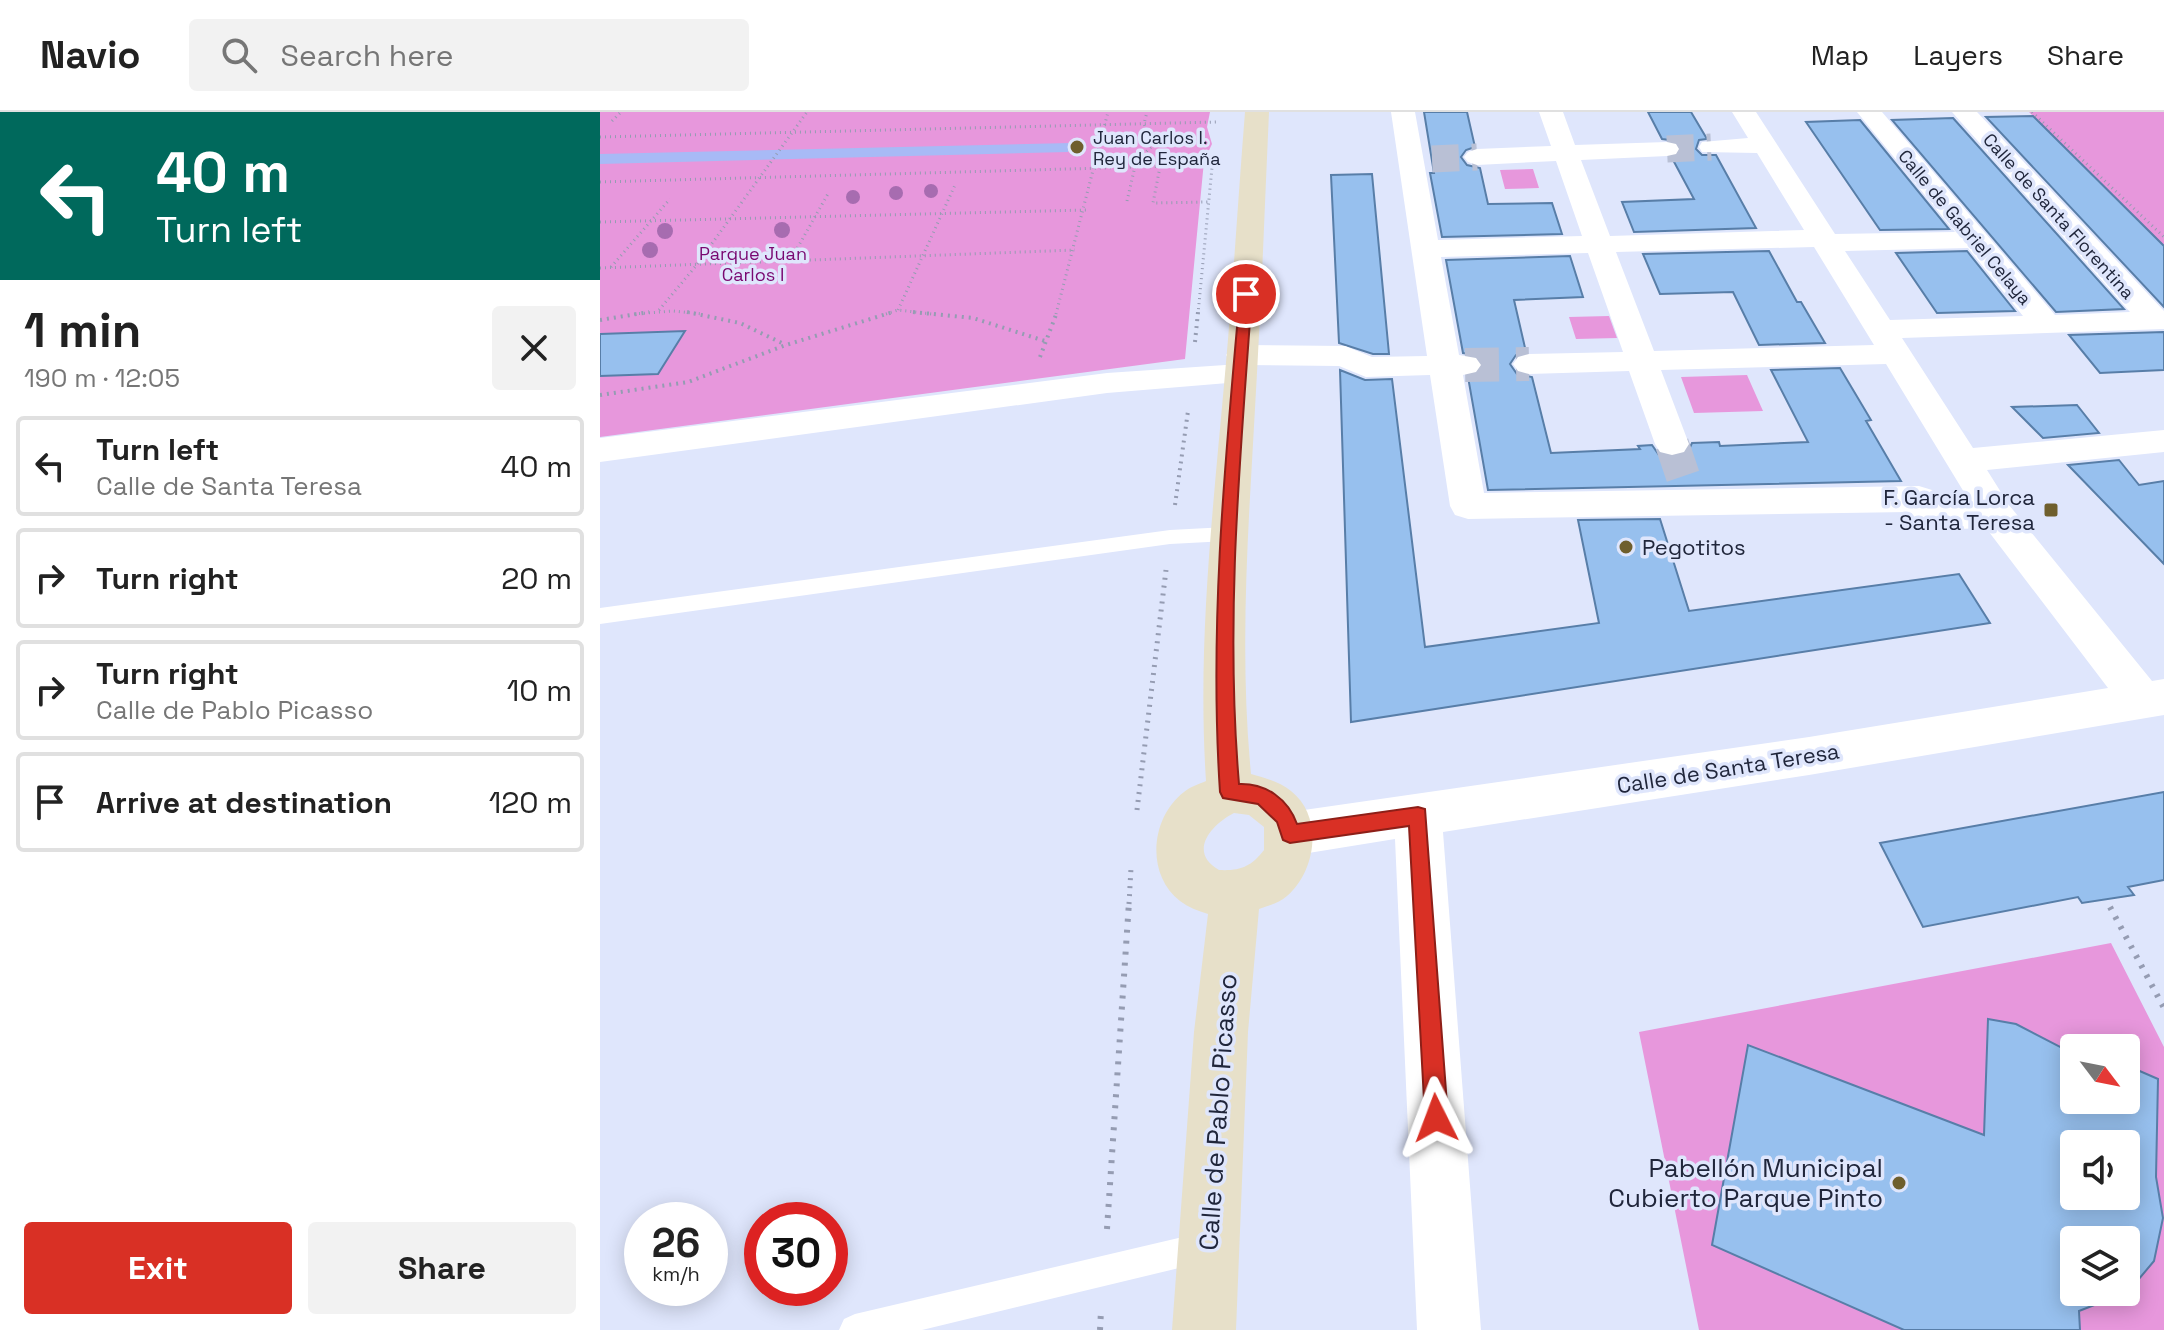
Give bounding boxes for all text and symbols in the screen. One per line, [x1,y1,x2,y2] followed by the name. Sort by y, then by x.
[189,19,749,91] search box
[40,31,141,79] text: Navio
[217,33,261,77] icon: search
[281,36,453,75] text: Search here
[1811,37,1869,73] text: Map
[1913,37,2003,73] text: Layers
[2047,37,2124,73] text: Share
[1093,126,1220,170] place label: Juan Carlos I. Rey de España
[1978,128,2140,304] street label: Calle de Santa Florentina
[156,137,290,208] text: 40 m
[1068,138,1086,156] marker: Juan Carlos I. Rey de España
[24,144,128,248] icon: left
[1893,145,2037,309] street label: Calle de Gabriel Celaya
[156,207,303,253] text: Turn left
[699,242,807,286] park label: Parque Juan Carlos I
[1212,260,1280,328] pin
[1224,272,1268,316] icon: arrive
[24,300,141,361] text: 1 min
[492,306,576,390] button: close
[24,361,180,395] text: 190 m · 12:05
[96,430,219,469] text: Turn left
[28,444,72,488] icon: left
[501,447,572,486] text: 40 m
[96,469,362,503] text: Calle de Santa Teresa
[1883,483,2035,536] place label: F. García Lorca - Santa Teresa
[2042,501,2060,519] marker: F. García Lorca - Santa Teresa
[1642,533,1746,561] place label: Pegotitos
[1617,538,1635,556] marker: Pegotitos
[28,556,72,600] icon: right
[96,559,239,598] text: Turn right
[501,559,572,598] text: 20 m
[96,654,239,693] text: Turn right
[28,668,72,712] icon: right
[507,671,572,710] text: 10 m
[96,693,373,727] text: Calle de Pablo Picasso
[1615,737,1842,799] street label: Calle de Santa Teresa
[28,780,72,824] icon: arrive
[96,783,392,822] text: Arrive at destination
[489,783,572,822] text: 120 m
[1191,973,1245,1251] street label: Calle de Pablo Picasso
[2060,1034,2140,1114] north arrow
[2060,1034,2140,1306] map controls
[1394,1076,1478,1160] position arrow
[2060,1130,2140,1210] button: sound
[1608,1151,1883,1215] place label: Pabellón Municipal Cubierto Parque Pinto
[1890,1174,1908,1192] marker: Pabellón Municipal Cubierto Parque Pinto
[744,1202,848,1306] speed limit sign: 30
[652,1218,700,1269] text: 26
[24,1222,292,1314] button: Exit
[308,1222,576,1314] button: Share
[2060,1226,2140,1306] button: layers
[652,1261,700,1287] text: km/h

